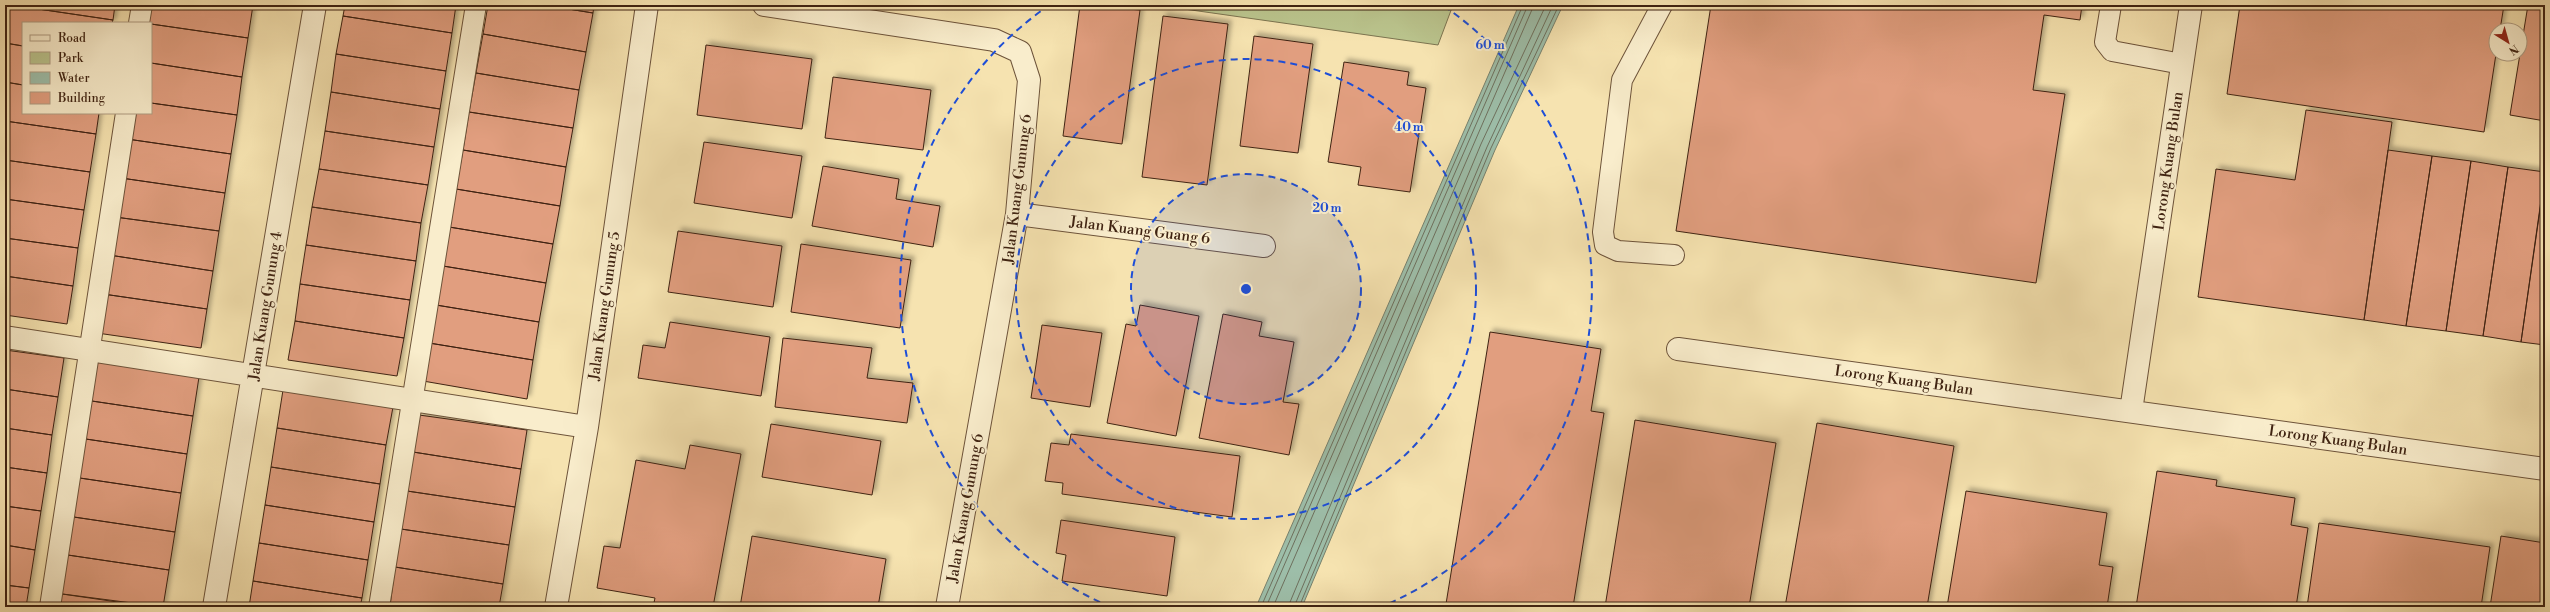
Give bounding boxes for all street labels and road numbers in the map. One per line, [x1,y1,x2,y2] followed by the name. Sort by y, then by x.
[2149,90,2188,232] street label: Lorong Kuang Bulan
[999,113,1036,266] street label: Jalan Kuang Gunung 6
[1068,212,1211,249] street label: Jalan Kuang Guang 6
[244,230,287,383] street label: Jalan Kuang Gunung 4
[584,230,624,383] street label: Jalan Kuang Gunung 5
[1833,361,1975,400] street label: Lorong Kuang Bulan
[2267,421,2409,460] street label: Lorong Kuang Bulan
[943,432,988,585] street label: Jalan Kuang Gunung 6

